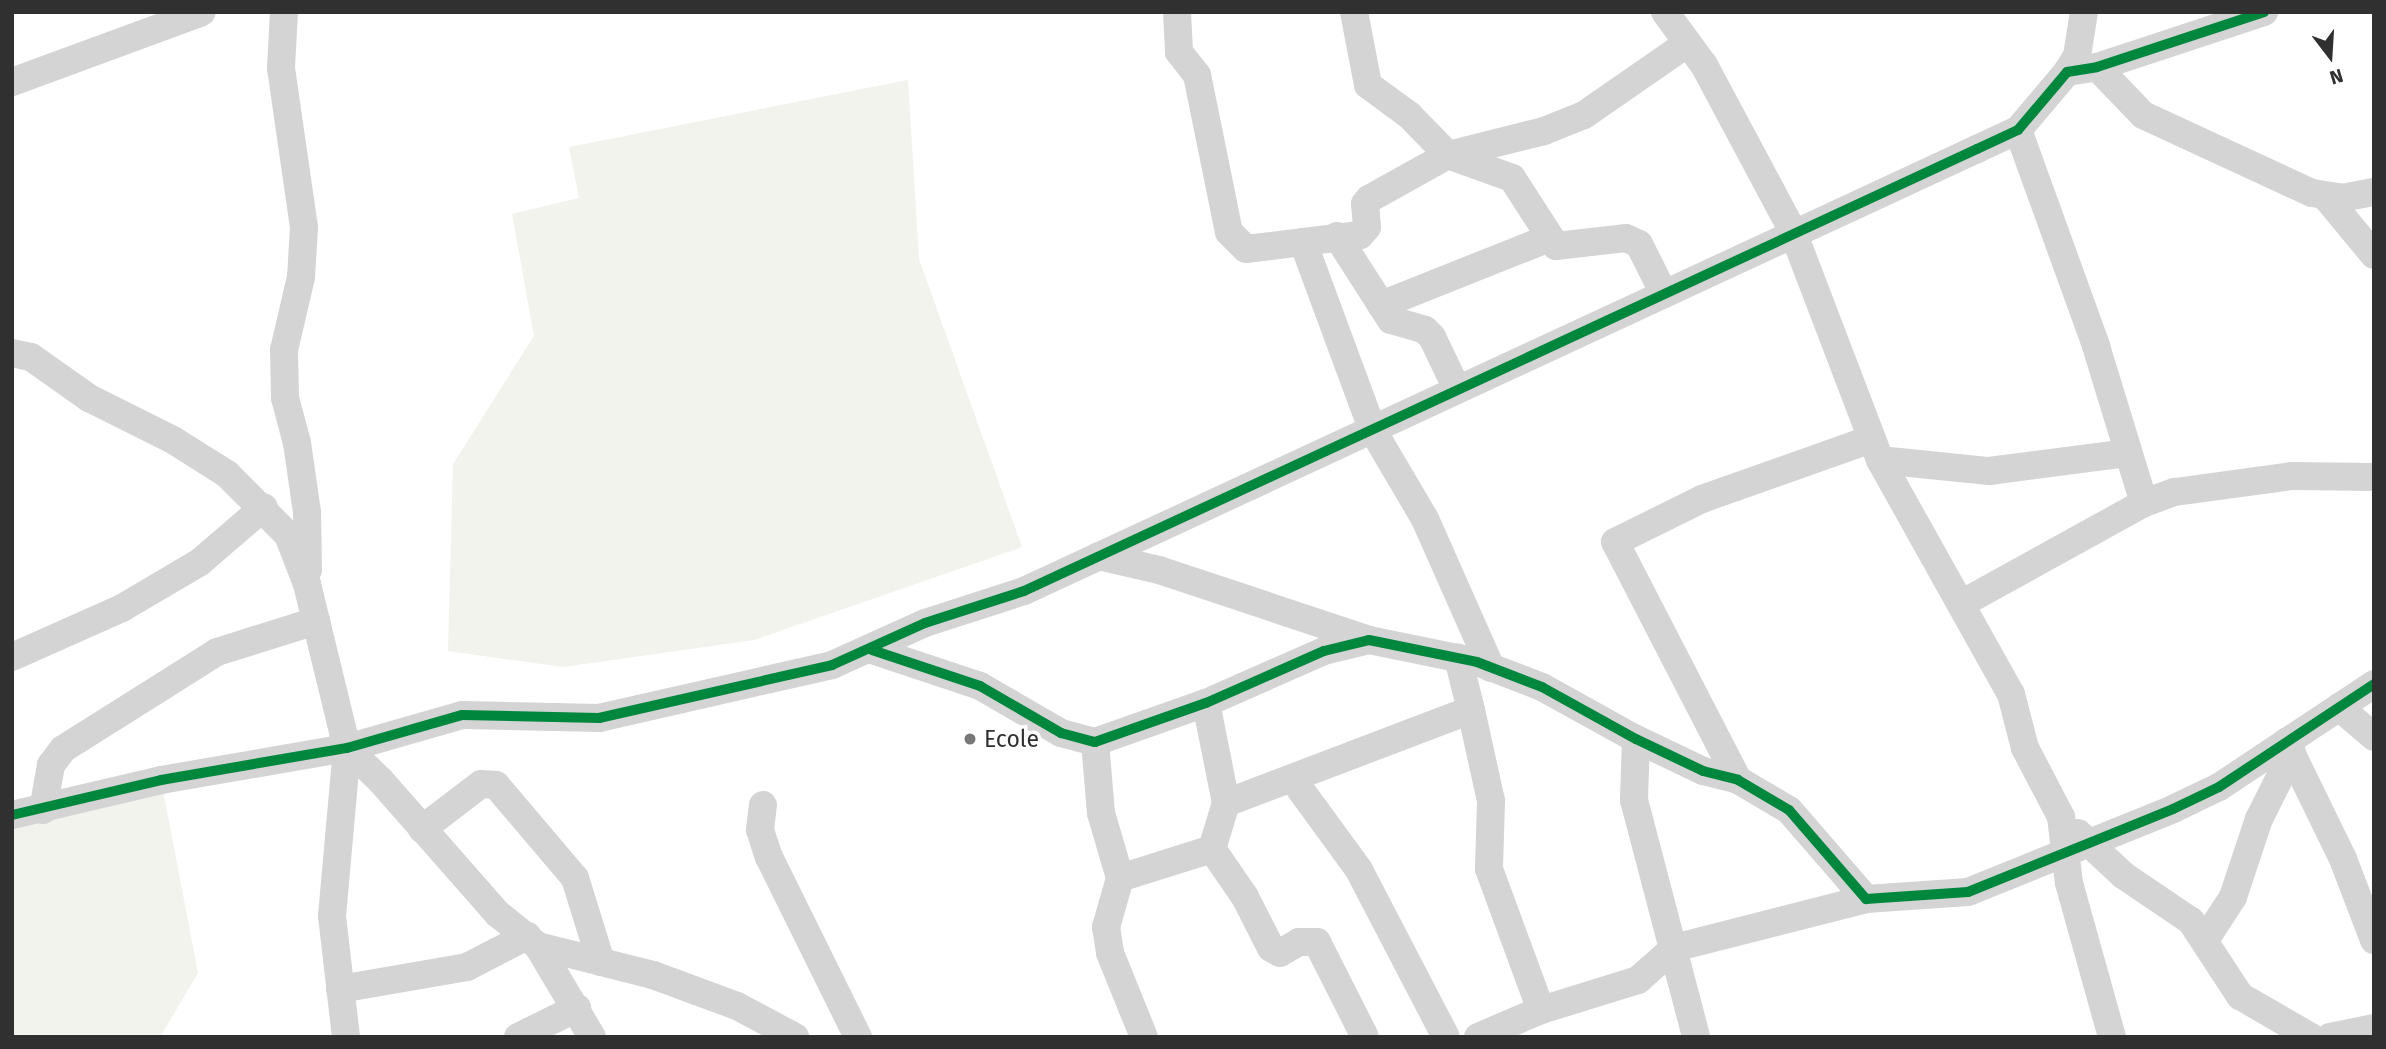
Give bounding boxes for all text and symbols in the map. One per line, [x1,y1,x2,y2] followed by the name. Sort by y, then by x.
[2295,21,2365,91] north arrow
[2327,64,2346,89] text: N
[984,725,1039,753] place label: Ecole
[962,731,978,747] marker: Ecole

